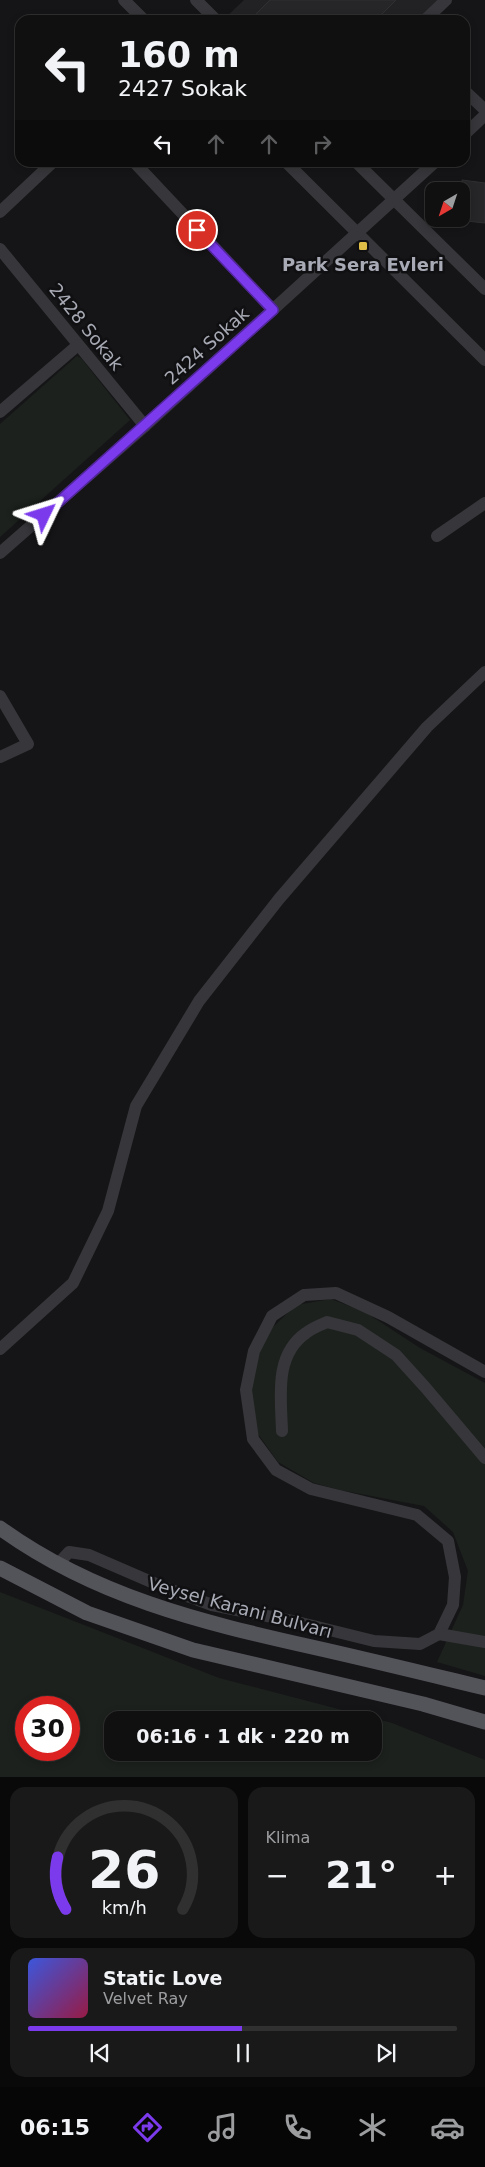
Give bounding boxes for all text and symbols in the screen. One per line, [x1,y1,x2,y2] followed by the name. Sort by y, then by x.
[35,35,100,100] icon: left
[118,35,240,75] text: 160 m
[118,76,247,101] text: 2427 Sokak
[149,130,177,158] icon: left
[202,130,230,158] icon: ahead
[255,130,283,158] icon: ahead
[308,130,336,158] icon: right
[425,182,470,228] north arrow
[425,182,470,227] map controls
[176,209,218,251] pin
[183,216,211,244] icon: arrive
[357,240,369,252] marker: Park Sera Evleri
[282,254,444,275] place label: Park Sera Evleri
[45,279,128,375] street label: 2428 Sokak
[160,302,253,389] street label: 2424 Sokak
[17,488,69,540] position arrow
[146,1573,334,1642] street label: Veysel Karani Bulvarı
[15,1696,80,1761] speed limit sign: 30
[136,1725,350,1747] text: 06:16 · 1 dk · 220 m
[266,1828,310,1847] text: Klima
[88,1840,160,1900] text: 26
[325,1853,397,1897] text: 21°
[266,1859,289,1892] text: −
[434,1859,457,1892] text: +
[101,1897,146,1918] text: km/h
[103,1967,223,1989] text: Static Love
[103,1989,188,2008] text: Velvet Ray
[86,2039,114,2067] icon: previous
[229,2039,257,2067] icon: pause
[372,2039,400,2067] icon: next
[130,2110,165,2145] icon: directions
[205,2110,240,2145] icon: music
[280,2110,315,2145] icon: phone
[355,2110,390,2145] icon: climate
[430,2110,465,2145] icon: car
[20,2115,90,2140] text: 06:15

